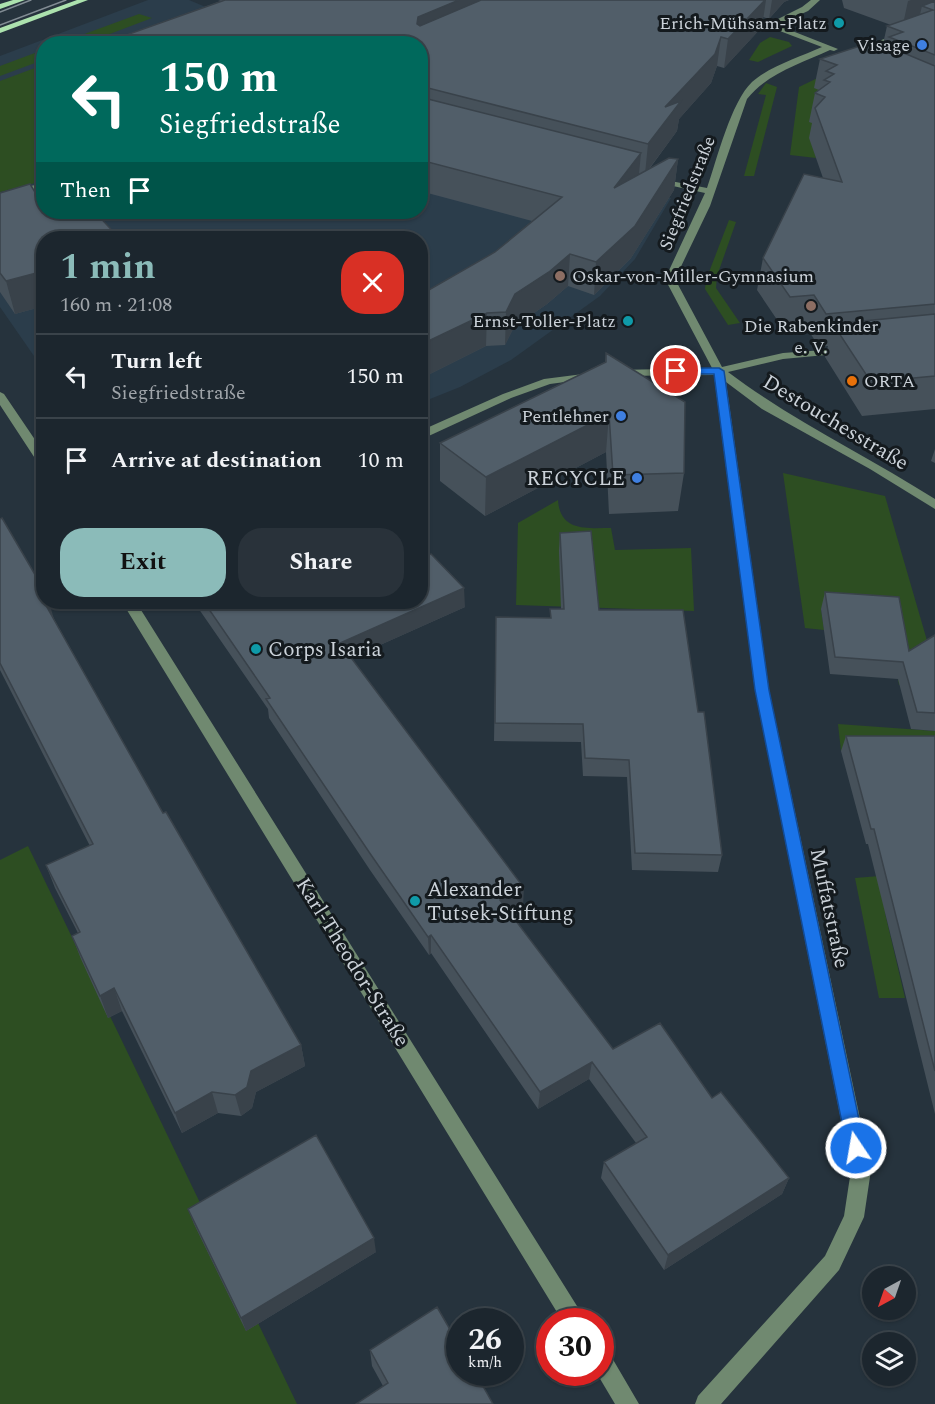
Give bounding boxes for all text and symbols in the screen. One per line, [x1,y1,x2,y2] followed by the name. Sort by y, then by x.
[659,10,827,37] place label: Erich-Mühsam-Platz
[832,16,846,30] marker: Erich-Mühsam-Platz
[856,32,910,59] place label: Visage
[915,38,929,52] marker: Visage
[159,47,278,110] text: 150 m
[60,60,138,138] icon: left
[159,104,341,146] text: Siegfriedstraße
[652,132,723,254] street label: Siegfriedstraße
[60,174,111,207] text: Then
[123,174,156,207] icon: arrive
[60,240,156,295] text: 1 min
[341,251,404,314] button: close
[572,263,814,290] place label: Oskar-von-Miller-Gymnasium
[553,269,567,283] marker: Oskar-von-Miller-Gymnasium
[60,290,172,320] text: 160 m · 21:08
[804,299,818,313] marker: Die Rabenkinder e. V.
[472,308,616,335] place label: Ernst-Toller-Platz
[744,313,878,361] place label: Die Rabenkinder e. V.
[621,314,635,328] marker: Ernst-Toller-Platz
[111,345,203,378] text: Turn left
[650,345,701,396] pin
[659,354,692,387] icon: arrive
[60,360,93,393] icon: left
[347,360,404,393] text: 150 m
[756,367,915,479] street label: Destouchesstraße
[864,368,915,395] place label: ORTA
[845,374,859,388] marker: ORTA
[111,378,246,408] text: Siegfriedstraße
[522,403,609,430] place label: Pentlehner
[614,409,628,423] marker: Pentlehner
[60,444,93,477] icon: arrive
[111,444,322,477] text: Arrive at destination
[358,444,404,477] text: 10 m
[526,463,625,495] place label: RECYCLE
[630,471,644,485] marker: RECYCLE
[60,528,226,597] button: Exit
[238,528,404,597] button: Share
[268,634,383,666] place label: Corps Isaria
[249,642,263,656] marker: Corps Isaria
[801,845,857,971] street label: Muffatstraße
[287,872,417,1053] street label: Karl-Theodor-Straße
[427,874,574,930] place label: Alexander Tutsek-Stiftung
[408,894,422,908] marker: Alexander Tutsek-Stiftung
[824,1116,888,1180] position arrow
[862,1266,916,1320] north arrow
[862,1266,916,1386] map controls
[536,1308,614,1386] speed limit sign: 30
[468,1317,502,1363] text: 26
[862,1332,916,1386] button: layers
[468,1351,502,1374] text: km/h

